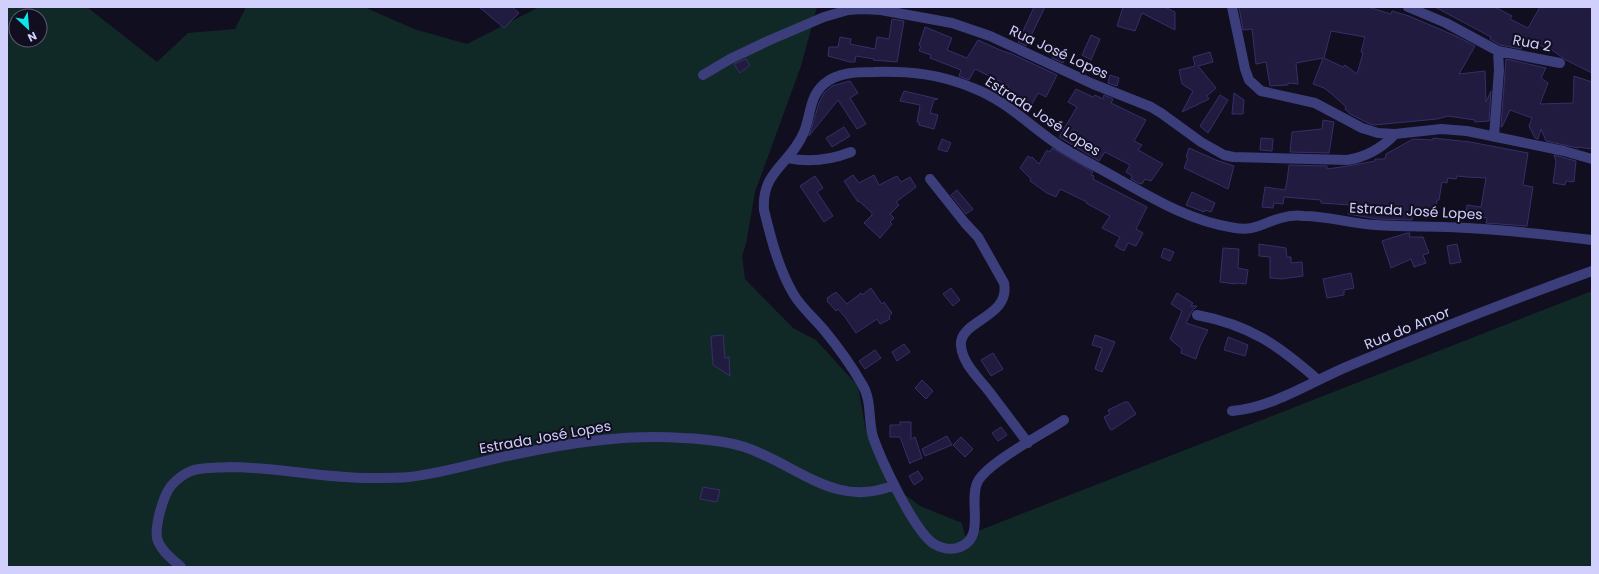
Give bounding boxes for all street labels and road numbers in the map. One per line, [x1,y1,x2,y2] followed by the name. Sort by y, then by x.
[1006,20,1112,84] street label: Rua José Lopes
[1511,29,1553,57] street label: Rua 2
[982,71,1104,161] street label: Estrada José Lopes
[1349,198,1483,224] street label: Estrada José Lopes
[1361,302,1453,354] street label: Rua do Amor
[478,416,612,458] street label: Estrada José Lopes

